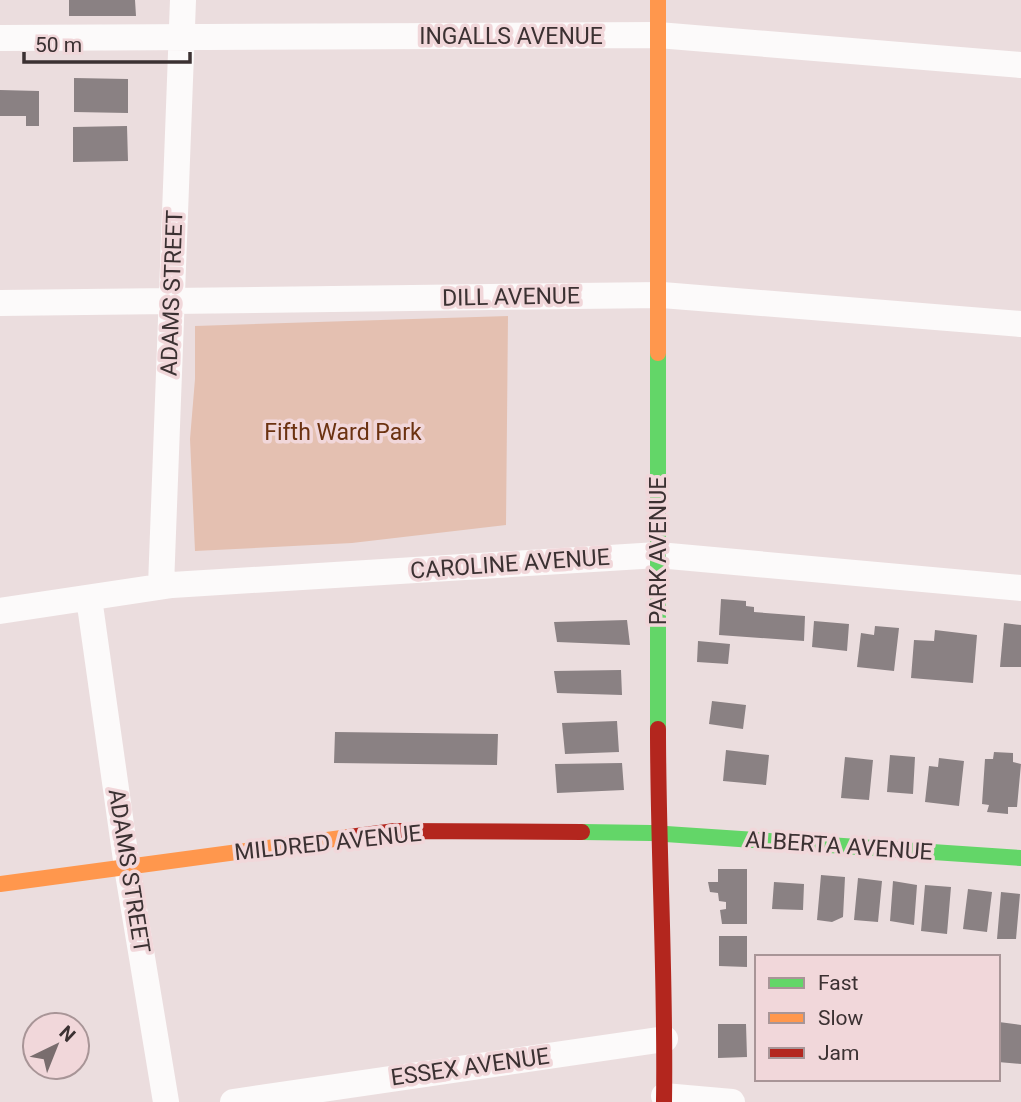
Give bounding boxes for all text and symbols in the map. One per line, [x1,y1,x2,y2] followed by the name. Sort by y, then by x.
[24,21,191,65] scale bar
[419,23,603,50] street label: INGALLS AVENUE
[35,33,82,57] text: 50 m
[156,209,188,376] street label: ADAMS STREET
[442,282,580,312] street label: DILL AVENUE
[264,419,422,446] park label: Fifth Ward Park
[645,477,672,625] street label: PARK AVENUE
[409,544,611,584] street label: CAROLINE AVENUE
[103,787,155,955] street label: ADAMS STREET
[233,820,423,866] street label: MILDRED AVENUE
[744,826,934,866] street label: ALBERTA AVENUE
[755,955,1000,1081] legend
[818,971,859,995] text: Fast
[818,1006,864,1030] text: Slow
[21,1011,91,1081] north arrow
[55,1021,80,1047] text: N
[818,1041,859,1065] text: Jam
[389,1043,551,1091] street label: ESSEX AVENUE

